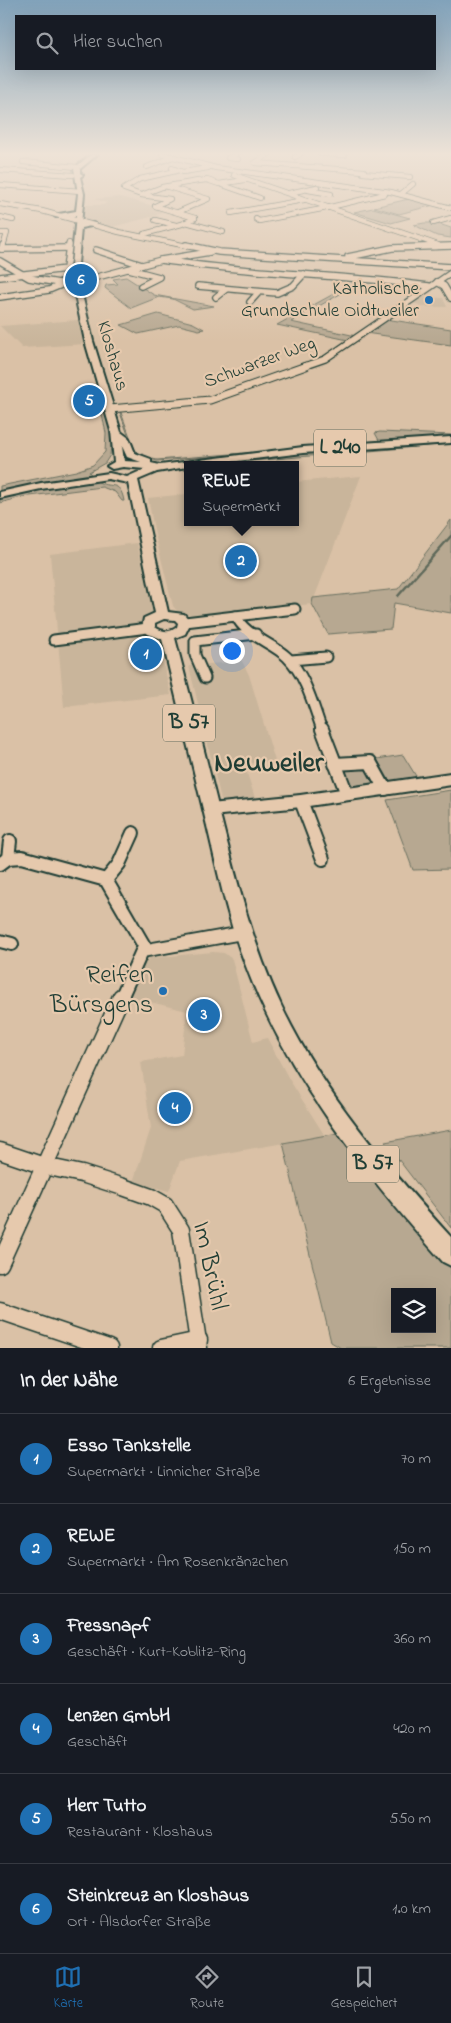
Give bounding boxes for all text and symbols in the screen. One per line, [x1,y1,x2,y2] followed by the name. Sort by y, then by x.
[15,15,436,70] search box
[33,29,61,57] icon: search
[73,29,162,56] text: Hier suchen
[65,261,97,299] pin: 6
[241,276,419,325] place label: Katholische Grundschule Oidtweiler
[423,294,435,306] marker: Katholische Grundschule Oidtweiler
[89,318,135,394] street label: Kloshaus
[200,330,320,398] street label: Schwarzer Weg
[73,382,105,420] pin: 5
[314,429,366,466] road number: L 240
[184,461,299,526] popup
[202,468,250,495] text: REWE
[202,495,281,519] text: Supermarkt
[225,542,257,580] pin: 2
[130,635,162,673] pin: 1
[219,638,245,664] your location
[163,704,215,741] road number: B 57
[214,744,325,785] district label: Neuweiler
[49,957,153,1025] place label: Reifen Bürsgens
[157,985,169,997] marker: Reifen Bürsgens
[188,996,220,1034] pin: 3
[159,1089,191,1127] pin: 4
[347,1146,399,1182] road number: B 57
[181,1218,237,1314] street label: Im Brühl
[391,1288,436,1333] map controls
[391,1288,436,1333] button: layers
[20,1366,118,1396] text: In der Nähe
[348,1369,431,1393] text: 6 Ergebnisse
[67,1433,191,1460] text: Esso Tankstelle
[33,1447,39,1471] text: 1
[401,1447,431,1471] text: 70 m
[67,1460,260,1484] text: Supermarkt · Linnicher Straße
[67,1523,115,1550] text: REWE
[32,1537,40,1561] text: 2
[393,1537,431,1561] text: 150 m
[67,1550,288,1574] text: Supermarkt · Am Rosenkränzchen
[67,1613,150,1640] text: Fressnapf
[33,1627,39,1651] text: 3
[394,1627,431,1651] text: 360 m
[67,1640,246,1664] text: Geschäft · Kurt-Koblitz-Ring
[67,1703,170,1730] text: Lenzen GmbH
[33,1717,39,1741] text: 4
[393,1717,431,1741] text: 420 m
[67,1730,127,1754] text: Geschäft
[67,1793,146,1820] text: Herr Tutto
[31,1807,41,1831] text: 5
[389,1807,431,1831] text: 550 m
[67,1820,213,1844] text: Restaurant · Kloshaus
[67,1883,249,1910] text: Steinkreuz an Kloshaus
[32,1897,40,1921] text: 6
[392,1897,431,1921] text: 1.0 km
[67,1910,211,1934] text: Ort · Alsdorfer Straße
[53,1963,83,2014] tab: Karte
[190,1963,224,2014] tab: Route
[331,1963,398,2014] tab: Gespeichert

